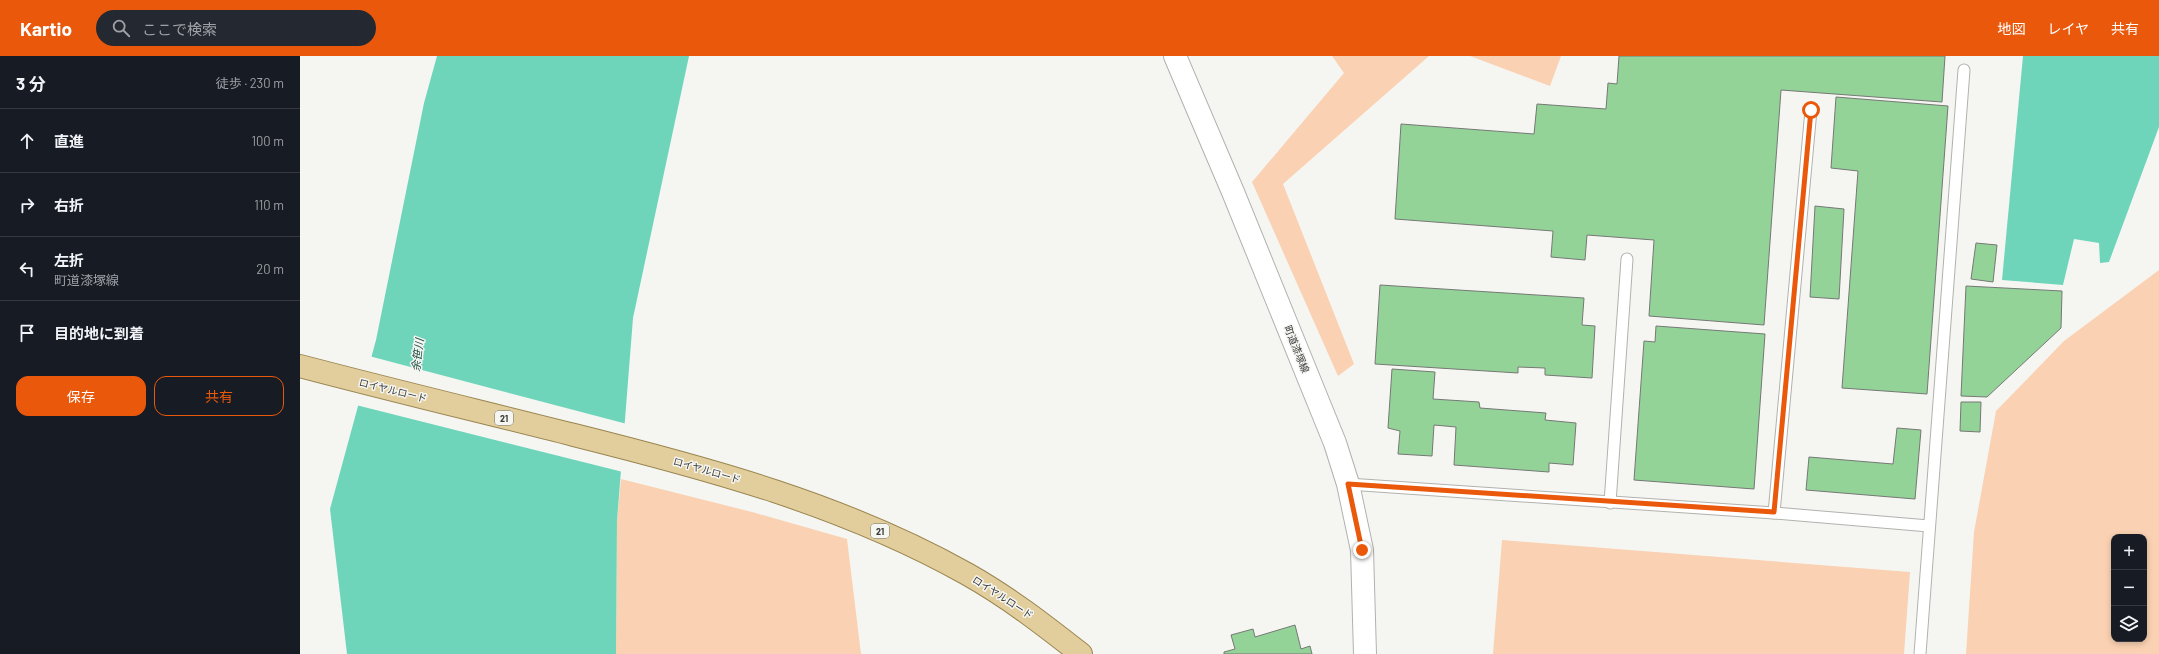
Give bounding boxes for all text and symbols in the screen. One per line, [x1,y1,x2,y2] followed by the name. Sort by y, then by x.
[96,10,376,46] search box
[20,17,72,40] text: Kartio
[110,17,132,39] icon: search
[142,20,217,38] text: ここで検索
[1997,20,2025,37] text: 地図
[2047,20,2089,37] text: レイヤ
[2111,20,2139,37] text: 共有
[16,73,46,93] text: 3 分
[216,75,284,91] text: 徒歩 · 230 m
[1802,101,1820,119] route start
[16,130,38,152] icon: ahead
[54,132,84,150] text: 直進
[251,133,284,149] text: 100 m
[16,194,38,216] icon: right
[54,196,84,214] text: 右折
[254,197,284,213] text: 110 m
[54,251,84,269] text: 左折
[16,258,38,280] icon: left
[256,261,284,277] text: 20 m
[54,272,119,288] text: 町道漆塚線
[16,322,38,344] icon: arrive
[54,324,144,342] text: 目的地に到着
[1282,324,1312,374] street label: 町道漆塚線
[409,337,426,372] water label: 余笹川
[16,376,146,416] button: 保存
[154,376,284,416] button: 共有
[358,376,428,404] street label: ロイヤルロード
[495,411,513,425] road number: 21
[672,455,742,485] street label: ロイヤルロード
[871,524,889,538] road number: 21
[2111,534,2147,642] map controls
[2111,534,2147,570] button: +
[1353,541,1371,559] route end
[2111,570,2147,606] button: −
[971,573,1035,621] street label: ロイヤルロード
[2111,606,2147,642] button: layers

